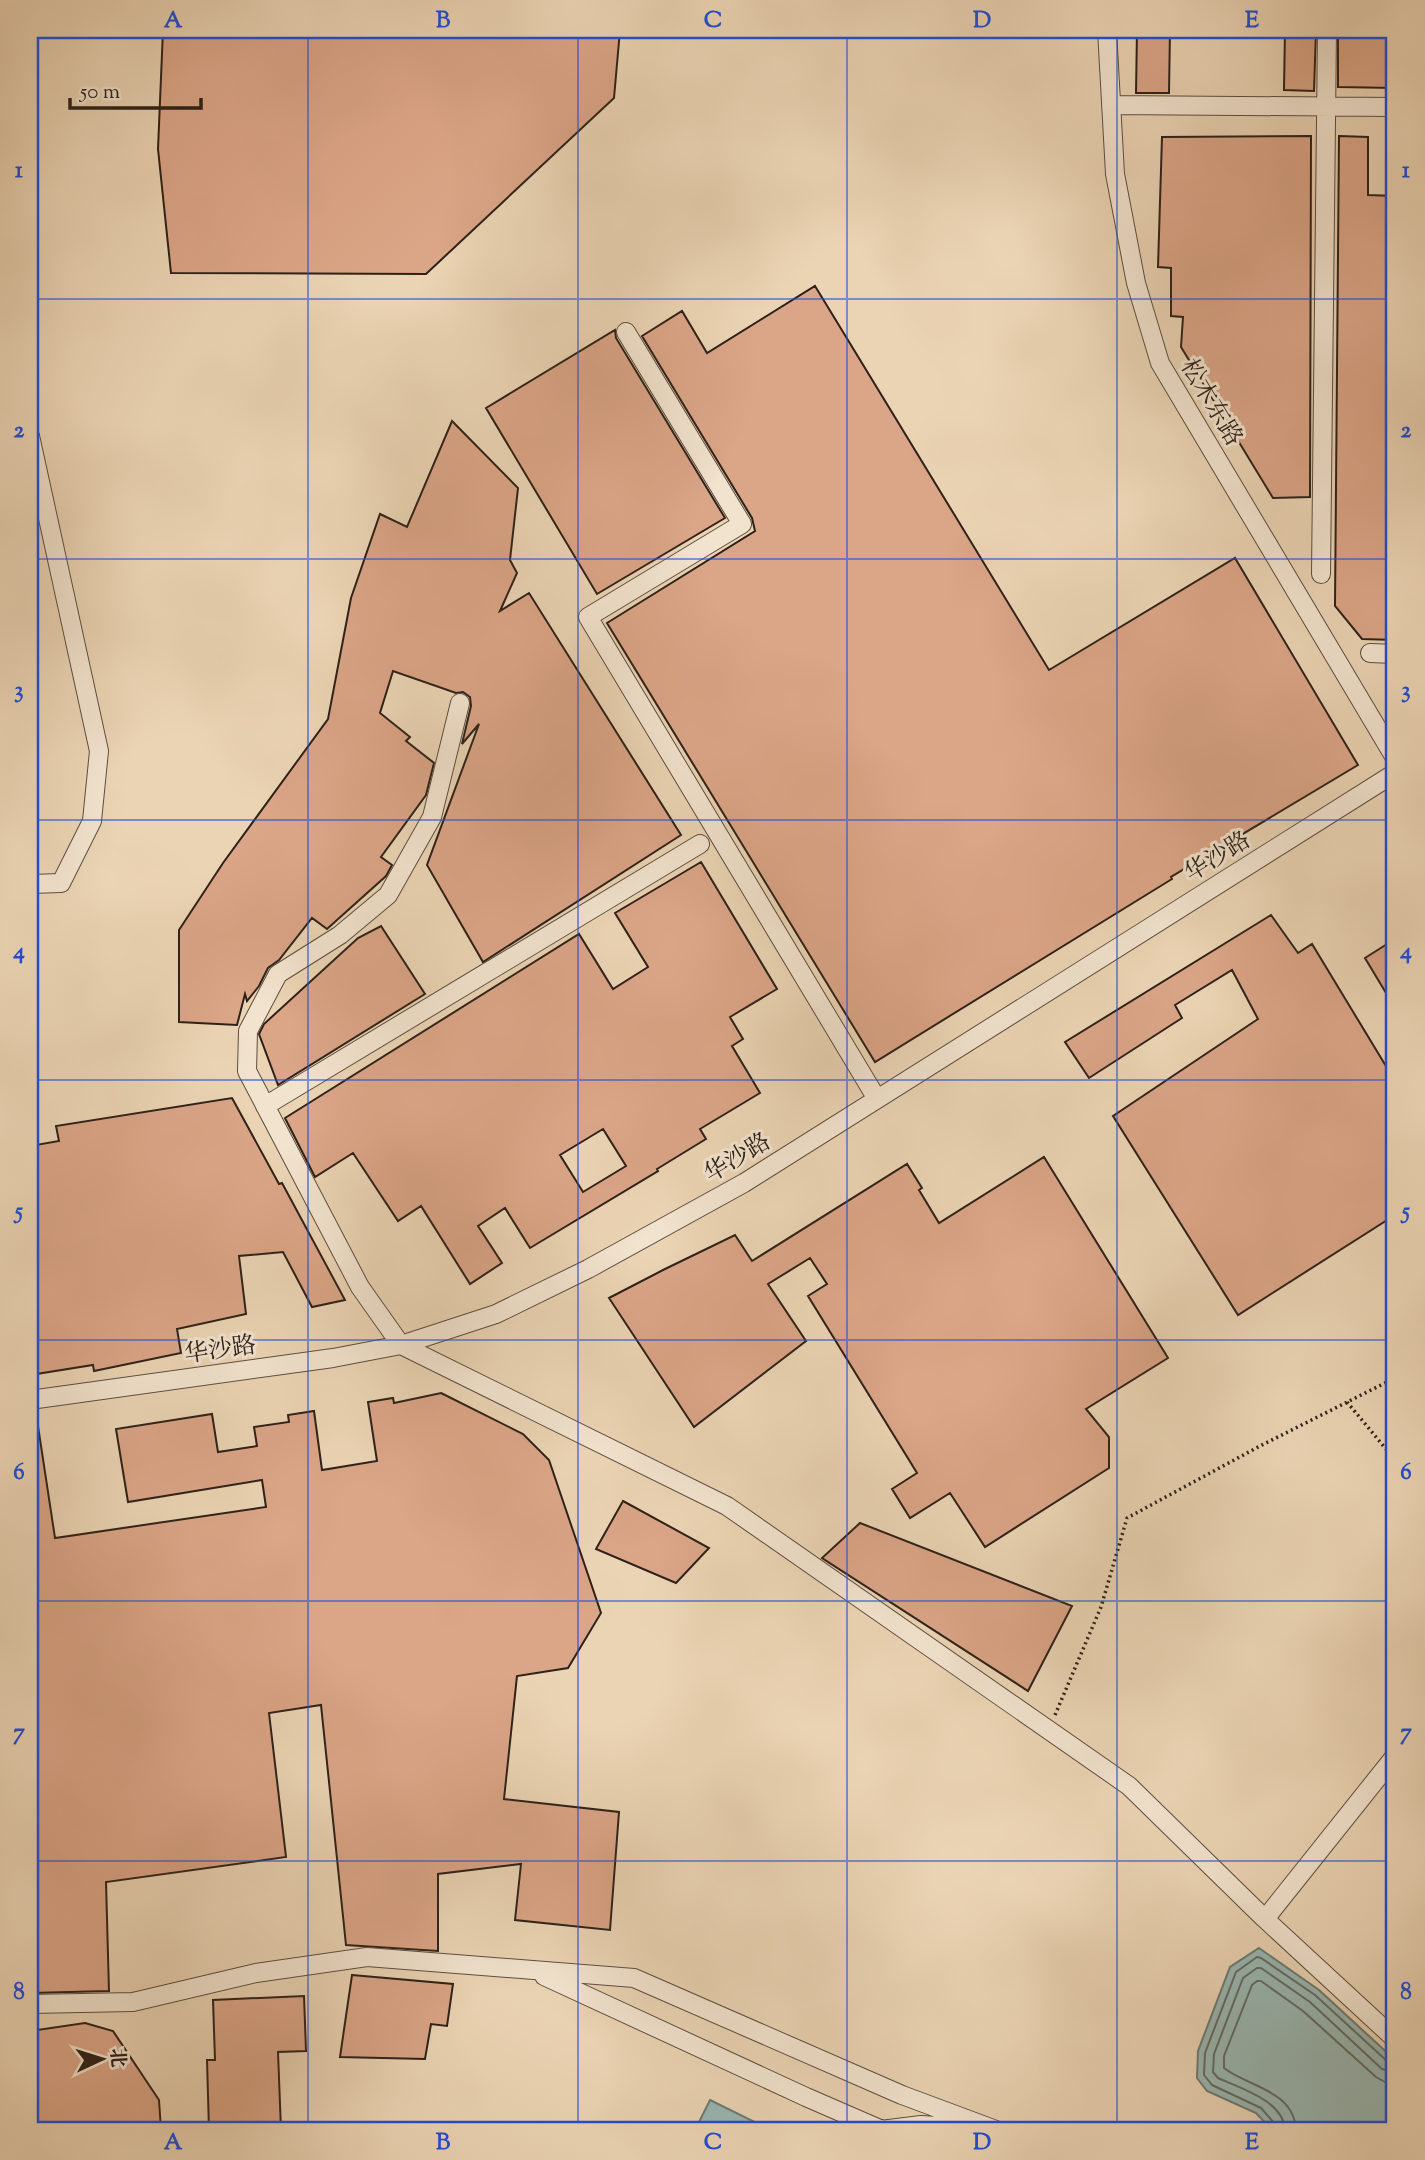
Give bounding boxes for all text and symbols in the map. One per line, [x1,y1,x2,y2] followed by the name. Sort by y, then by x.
[164,5,183,38] text: A
[436,5,451,38] text: B
[704,5,722,38] text: C
[973,5,991,38] text: D
[1245,5,1259,38] text: E
[70,66,201,110] scale bar
[79,78,120,108] text: 50 m
[15,155,23,188] text: 1
[1402,155,1410,188] text: 1
[1171,353,1250,453] street label: 松木东路
[14,415,25,448] text: 2
[1401,415,1412,448] text: 2
[14,675,24,708] text: 3
[1401,675,1411,708] text: 3
[1179,824,1258,891] street label: 华沙路
[12,936,25,969] text: 4
[1399,936,1412,969] text: 4
[698,1126,778,1192] street label: 华沙路
[13,1196,23,1229] text: 5
[1400,1196,1410,1229] text: 5
[182,1329,258,1373] street label: 华沙路
[13,1457,25,1490] text: 6
[1400,1457,1412,1490] text: 6
[13,1717,25,1750] text: 7
[1400,1717,1412,1750] text: 7
[13,1977,25,2010] text: 8
[1400,1977,1412,2010] text: 8
[66,2024,136,2094] north arrow
[102,2048,131,2068] text: 北
[164,2127,183,2160] text: A
[436,2127,451,2160] text: B
[704,2127,722,2160] text: C
[973,2127,991,2160] text: D
[1245,2127,1259,2160] text: E

